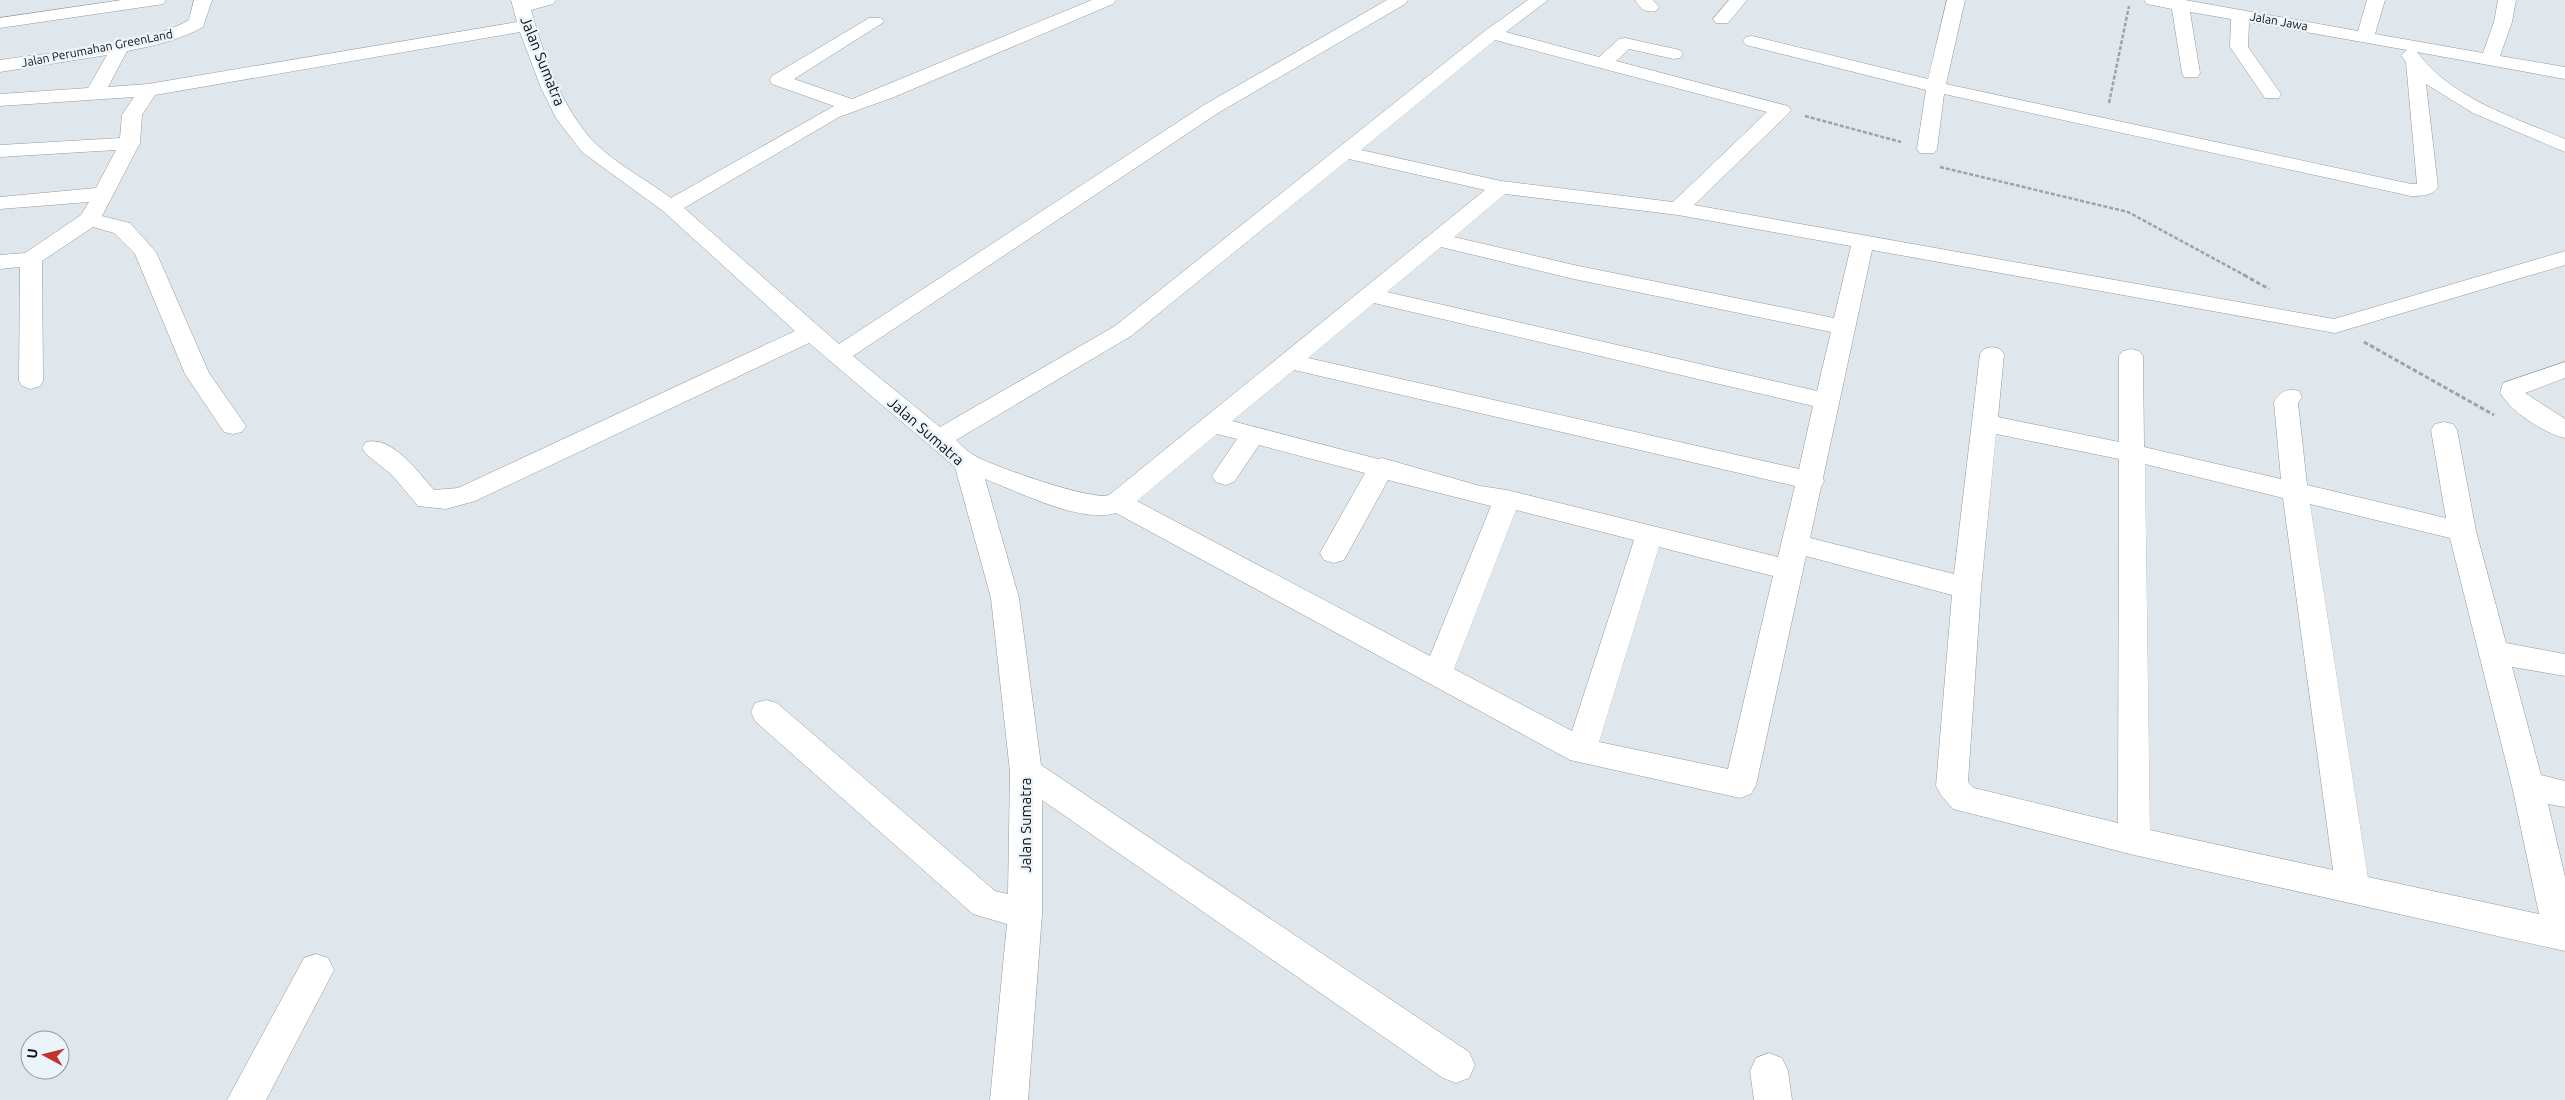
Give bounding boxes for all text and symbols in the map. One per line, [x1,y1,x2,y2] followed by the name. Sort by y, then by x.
[2249,10,2309,32] street label: Jalan Jawa
[517,14,569,108] street label: Jalan Sumatra
[20,27,174,69] street label: Jalan Perumahan GreenLand
[885,393,967,469] street label: Jalan Sumatra
[1017,777,1034,873] street label: Jalan Sumatra
[20,1030,70,1080] north arrow
[24,1048,41,1059] text: U

